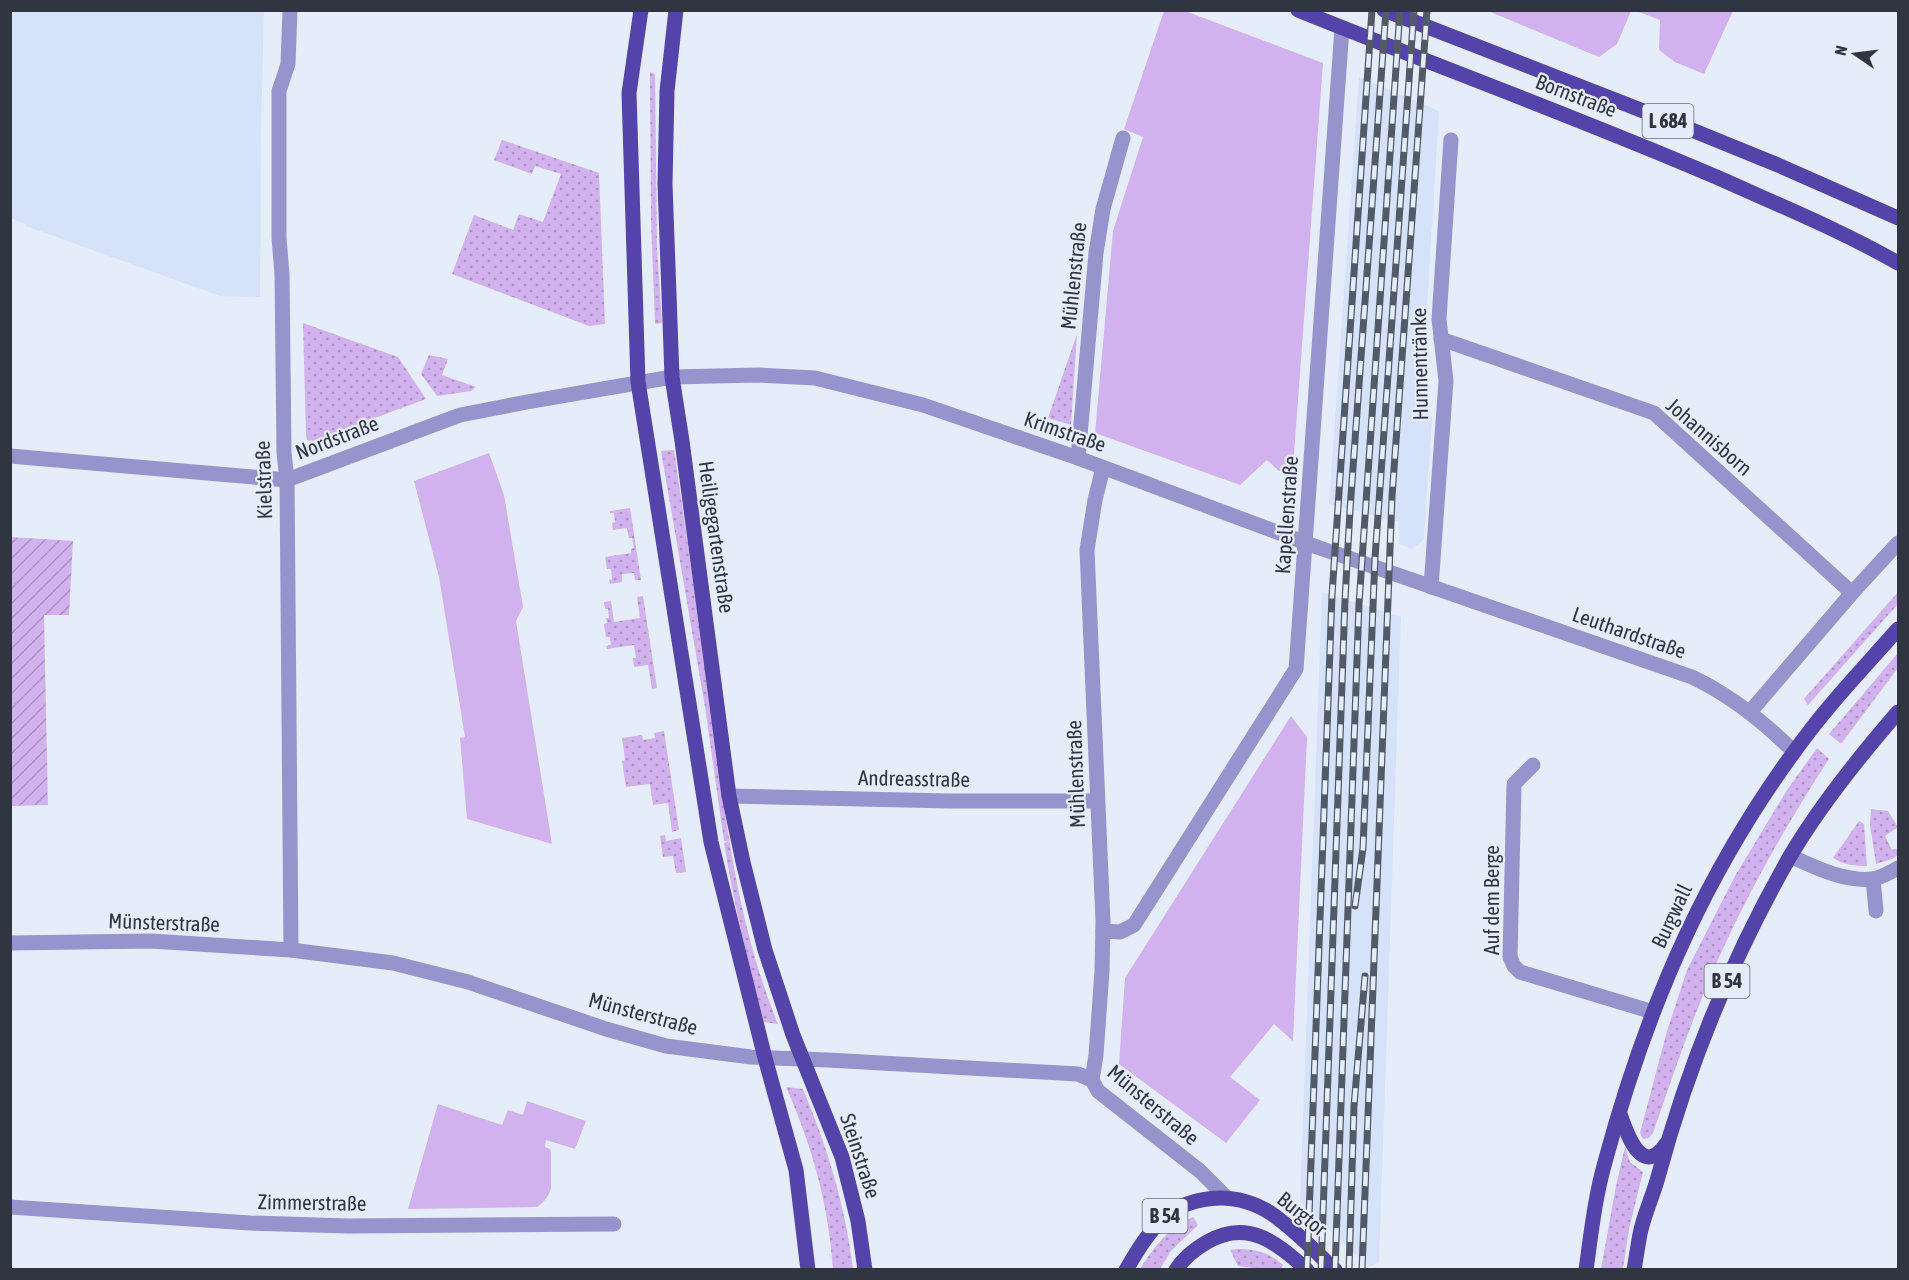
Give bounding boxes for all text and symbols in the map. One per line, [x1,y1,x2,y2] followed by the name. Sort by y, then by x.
[1825,24,1885,84] north arrow
[1831,44,1850,57] text: N
[1533,69,1620,121] street label: Bornstraße
[1642,104,1694,138] road number: L 684
[1055,221,1091,331] street label: Mühlenstraße
[1406,308,1432,420] street label: Hunnentränke
[1662,393,1757,480] street label: Johannisborn
[1021,406,1109,456] street label: Krimstraße
[292,410,381,464] street label: Nordstraße
[250,440,276,520] street label: Kielstraße
[1270,455,1302,575] street label: Kapellenstraße
[694,459,740,615] street label: Heiligegartenstraße
[1569,601,1689,663] street label: Leuthardstraße
[1061,720,1089,828] street label: Mühlenstraße
[858,765,970,791] street label: Andreasstraße
[1479,845,1503,955] street label: Auf dem Berge
[1646,879,1697,951] street label: Burgwall
[108,908,220,936] street label: Münsterstraße
[1704,964,1750,998] road number: B 54
[586,987,700,1039] street label: Münsterstraße
[1103,1059,1204,1149] street label: Münsterstraße
[836,1110,886,1201] street label: Steinstraße
[1273,1186,1333,1241] street label: Burgtor
[257,1189,367,1215] street label: Zimmerstraße
[1142,1199,1188,1233] road number: B 54

